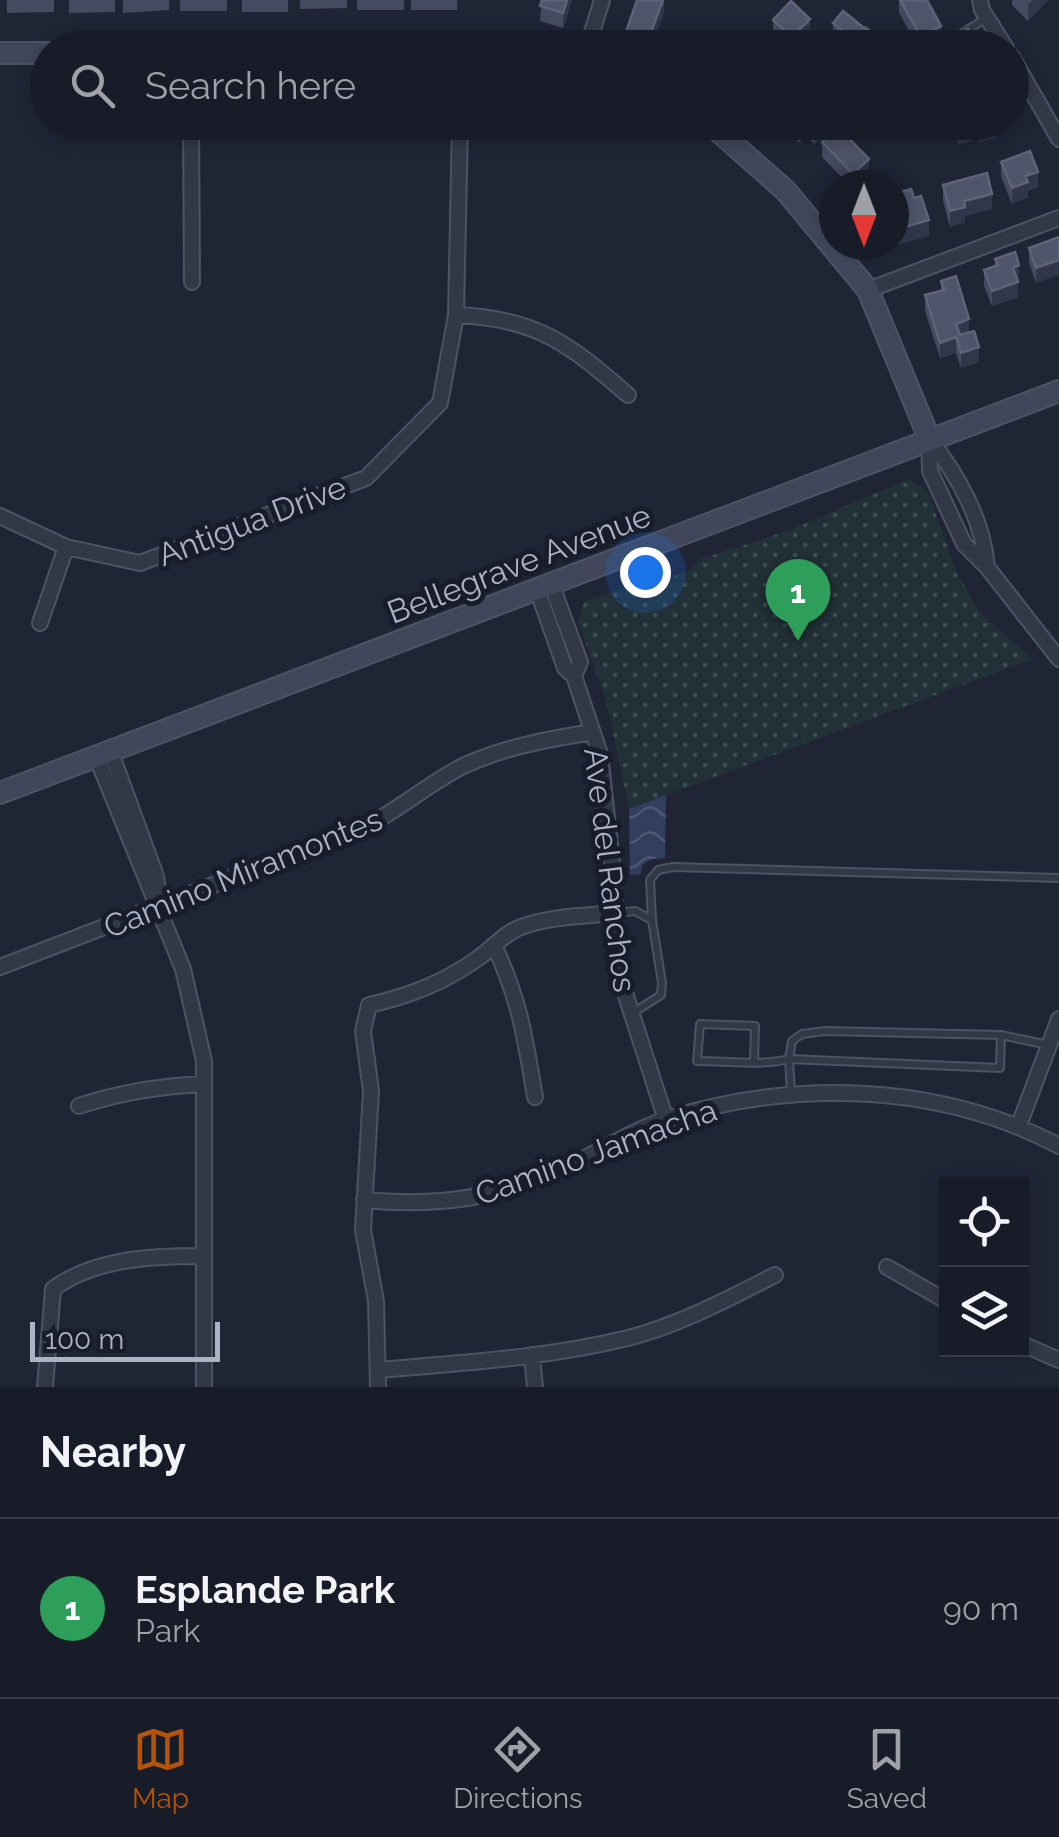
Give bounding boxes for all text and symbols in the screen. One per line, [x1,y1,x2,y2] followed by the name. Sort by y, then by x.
[30,30,1029,140] search box
[65,58,120,113] icon: search
[145,63,356,108] text: Search here
[819,170,909,260] north arrow
[153,468,351,573] street label: Antigua Drive
[382,496,656,631] street label: Bellegrave Avenue
[620,547,671,598] your location
[766,558,830,641] pin: 1
[577,746,644,994] street label: Ave del Ranchos
[98,800,387,945] street label: Camino Miramontes
[470,1091,721,1212] street label: Camino Jamacha
[939,1177,1029,1357] map controls
[939,1177,1029,1267] button: locate
[939,1267,1029,1357] button: layers
[30,1317,220,1362] scale bar
[45,1323,124,1356] text: 100 m
[40,1428,186,1477] text: Nearby
[135,1567,395,1612] text: Esplande Park
[65,1590,80,1627] text: 1
[943,1590,1019,1627] text: 90 m
[135,1612,200,1649] text: Park
[132,1722,189,1815] tab: Map
[453,1722,583,1815] tab: Directions
[847,1722,927,1815] tab: Saved

